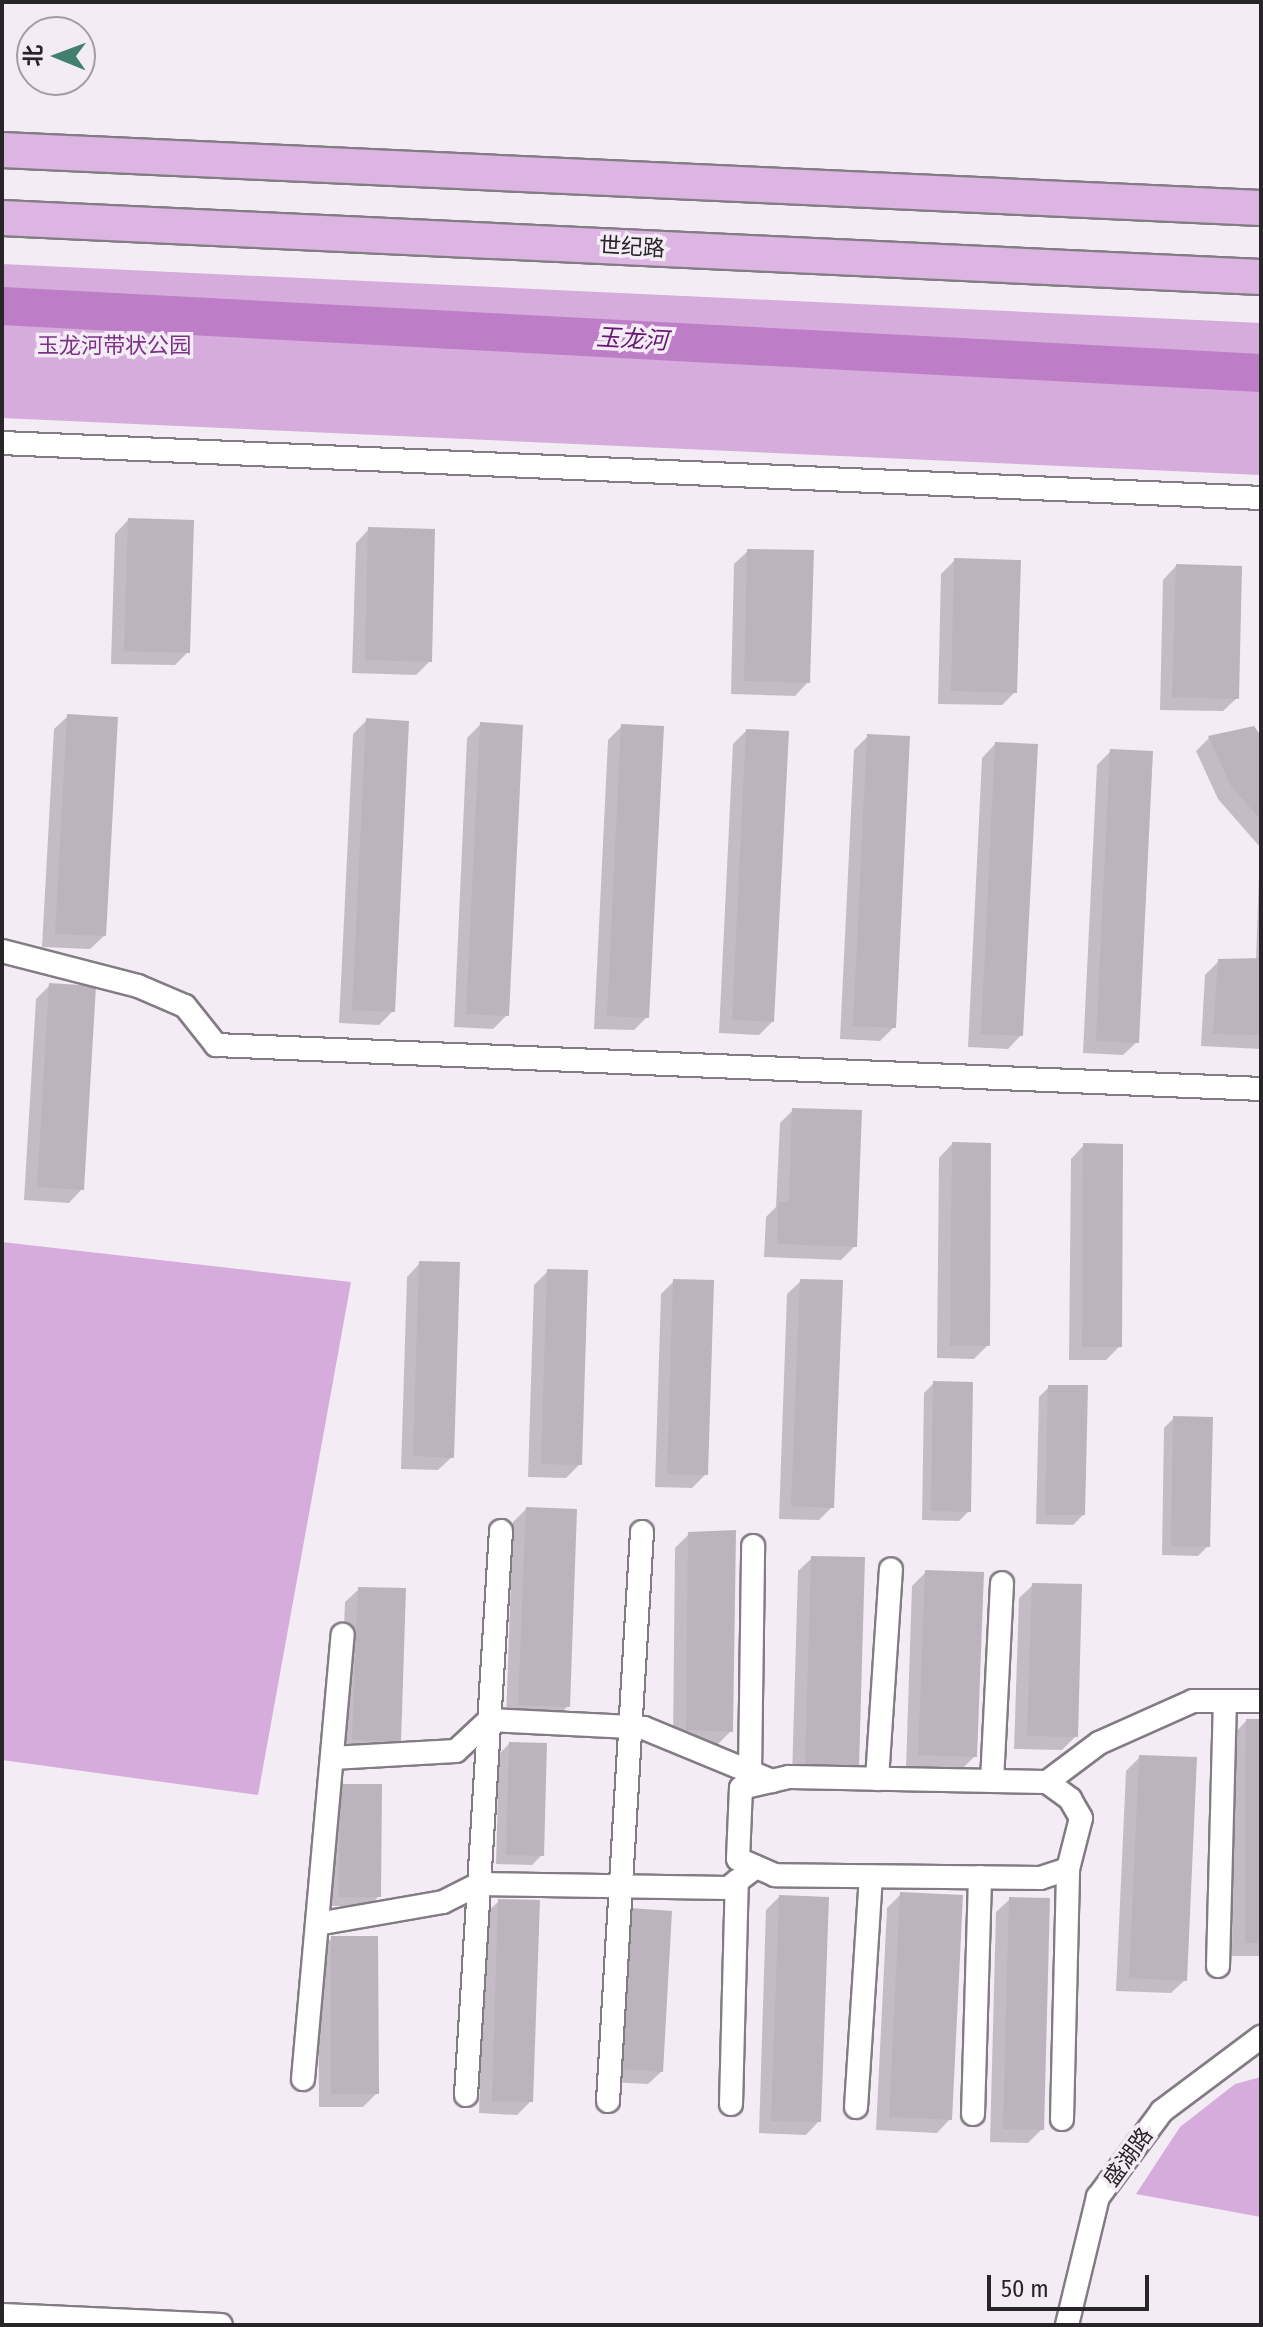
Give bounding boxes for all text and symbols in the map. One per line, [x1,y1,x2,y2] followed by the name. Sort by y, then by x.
[16,16,96,96] north arrow
[20,44,47,67] text: 北
[598,232,666,262] street label: 世纪路
[595,324,669,356] water label: 玉龙河
[37,333,191,359] park label: 玉龙河带状公园
[1098,2123,1158,2191] street label: 盛湖路
[991,2259,1153,2309] scale bar
[1001,2275,1049,2303] text: 50 m

